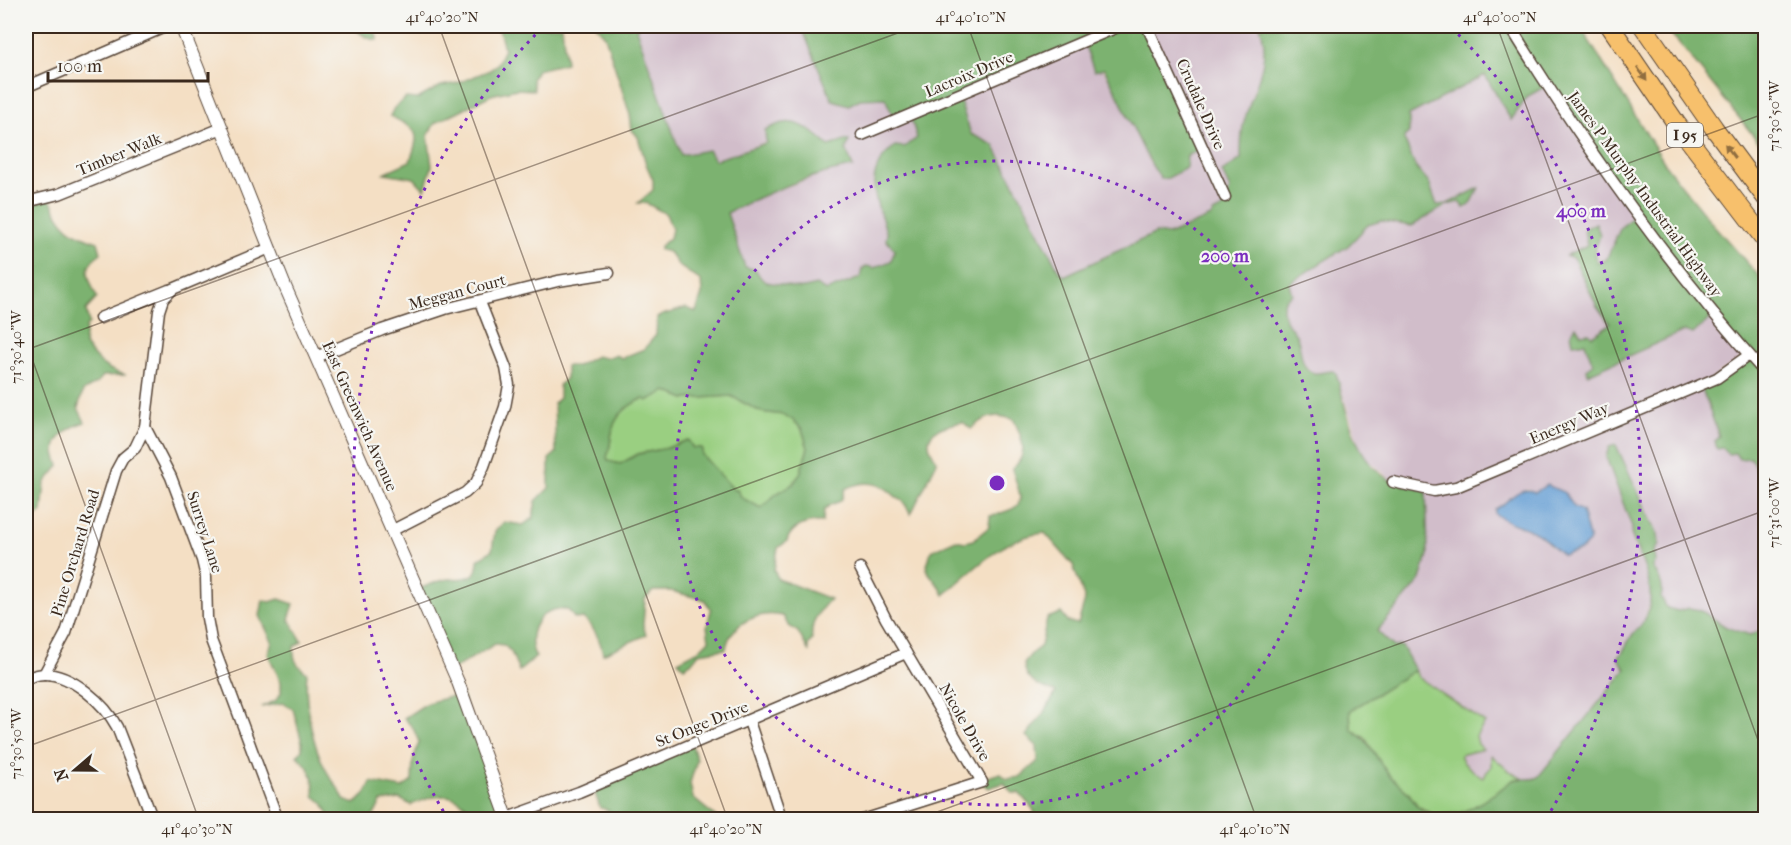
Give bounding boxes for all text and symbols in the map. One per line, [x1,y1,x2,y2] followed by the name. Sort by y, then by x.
[405,8,479,26] text: 41°40'20"N
[936,8,1007,26] text: 41°40'10"N
[1463,8,1538,26] text: 41°40'00"N
[48,45,208,83] scale bar
[922,47,1016,101] street label: Lacroix Drive
[57,56,102,77] text: 100 m
[1173,56,1230,152] street label: Crudale Drive
[1636,66,1648,82] one-way arrow
[1765,79,1783,151] text: 71°30'50"W
[1563,86,1726,301] street label: James P Murphy Industrial Highway
[1667,123,1703,147] road number: I 95
[74,128,165,180] street label: Timber Walk
[1725,143,1737,158] one-way arrow
[1555,201,1607,222] text: 400 m
[1201,246,1250,267] text: 200 m
[406,270,508,314] street label: Meggan Court
[7,309,25,384] text: 71°30'40"W
[318,338,402,494] street label: East Greenwich Avenue
[1526,398,1612,448] street label: Energy Way
[987,473,1007,493] centre of rings
[1765,477,1783,548] text: 71°31'00"W
[47,487,103,619] street label: Pine Orchard Road
[183,489,227,575] street label: Surrey Lane
[935,680,995,764] street label: Nicole Drive
[653,697,751,751] street label: St Onge Drive
[7,707,25,779] text: 71°30'50"W
[45,740,105,800] north arrow
[50,765,72,784] text: N
[161,820,233,838] text: 41°40'30"N
[689,820,763,838] text: 41°40'20"N
[1220,820,1291,838] text: 41°40'10"N

